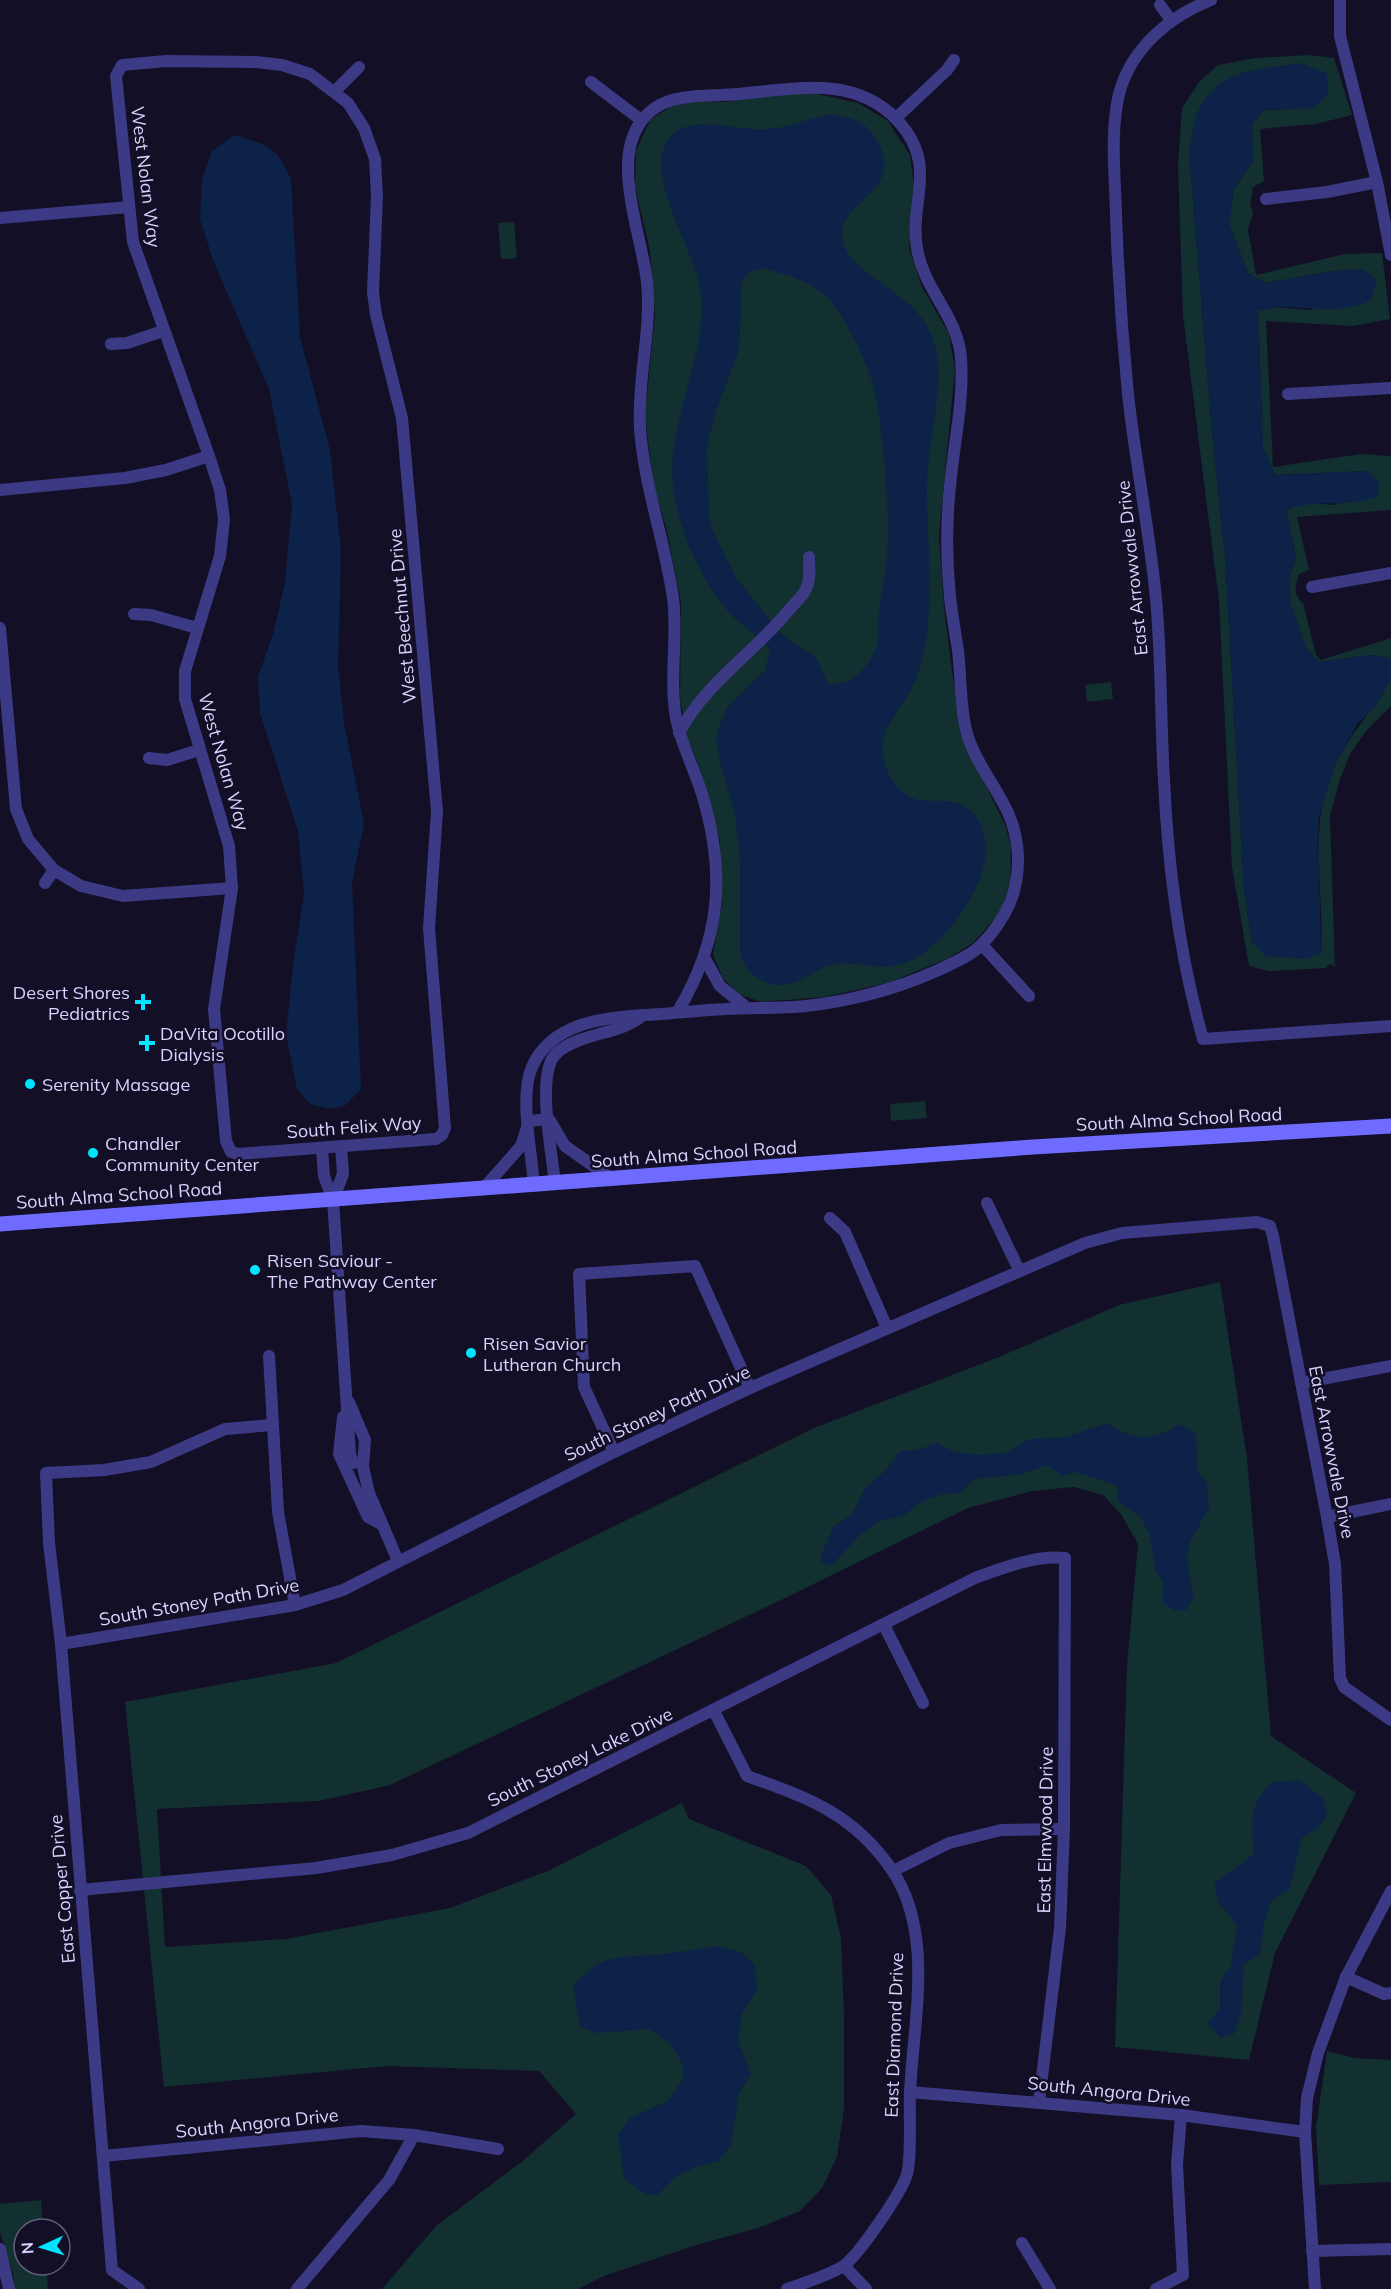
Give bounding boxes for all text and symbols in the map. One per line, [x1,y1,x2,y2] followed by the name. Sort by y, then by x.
[126,105,166,249] street label: West Nolan Way
[1111,479,1153,657] street label: East Arrowvale Drive
[383,528,421,704] street label: West Beechnut Drive
[193,691,255,834] street label: West Nolan Way
[13,981,130,1025] place label: Desert Shores Pediatrics
[134,993,152,1011] marker: Desert Shores Pediatrics
[160,1022,285,1066] place label: DaVita Ocotillo Dialysis
[138,1034,156,1052] marker: DaVita Ocotillo Dialysis
[42,1073,190,1096] place label: Serenity Massage
[23,1077,37,1091] marker: Serenity Massage
[1075,1102,1283,1136] street label: South Alma School Road
[286,1111,423,1143] street label: South Felix Way
[105,1132,259,1176] place label: Chandler Community Center
[590,1135,798,1173] street label: South Alma School Road
[86,1146,100,1160] marker: Chandler Community Center
[15,1176,223,1214] street label: South Alma School Road
[267,1249,437,1293] place label: Risen Saviour - The Pathway Center
[248,1263,262,1277] marker: Risen Saviour - The Pathway Center
[483,1332,621,1376] place label: Risen Savior Lutheran Church
[464,1346,478,1360] marker: Risen Savior Lutheran Church
[560,1360,754,1466] street label: South Stoney Path Drive
[1304,1364,1360,1540] street label: East Arrowvale Drive
[97,1573,301,1631] street label: South Stoney Path Drive
[484,1702,676,1812] street label: South Stoney Lake Drive
[1032,1746,1058,1914] street label: East Elmwood Drive
[44,1814,80,1964] street label: East Copper Drive
[880,1952,908,2118] street label: East Diamond Drive
[1026,2071,1192,2111] street label: South Angora Drive
[174,2103,340,2143] street label: South Angora Drive
[12,2217,72,2277] north arrow
[17,2241,37,2255] text: N

